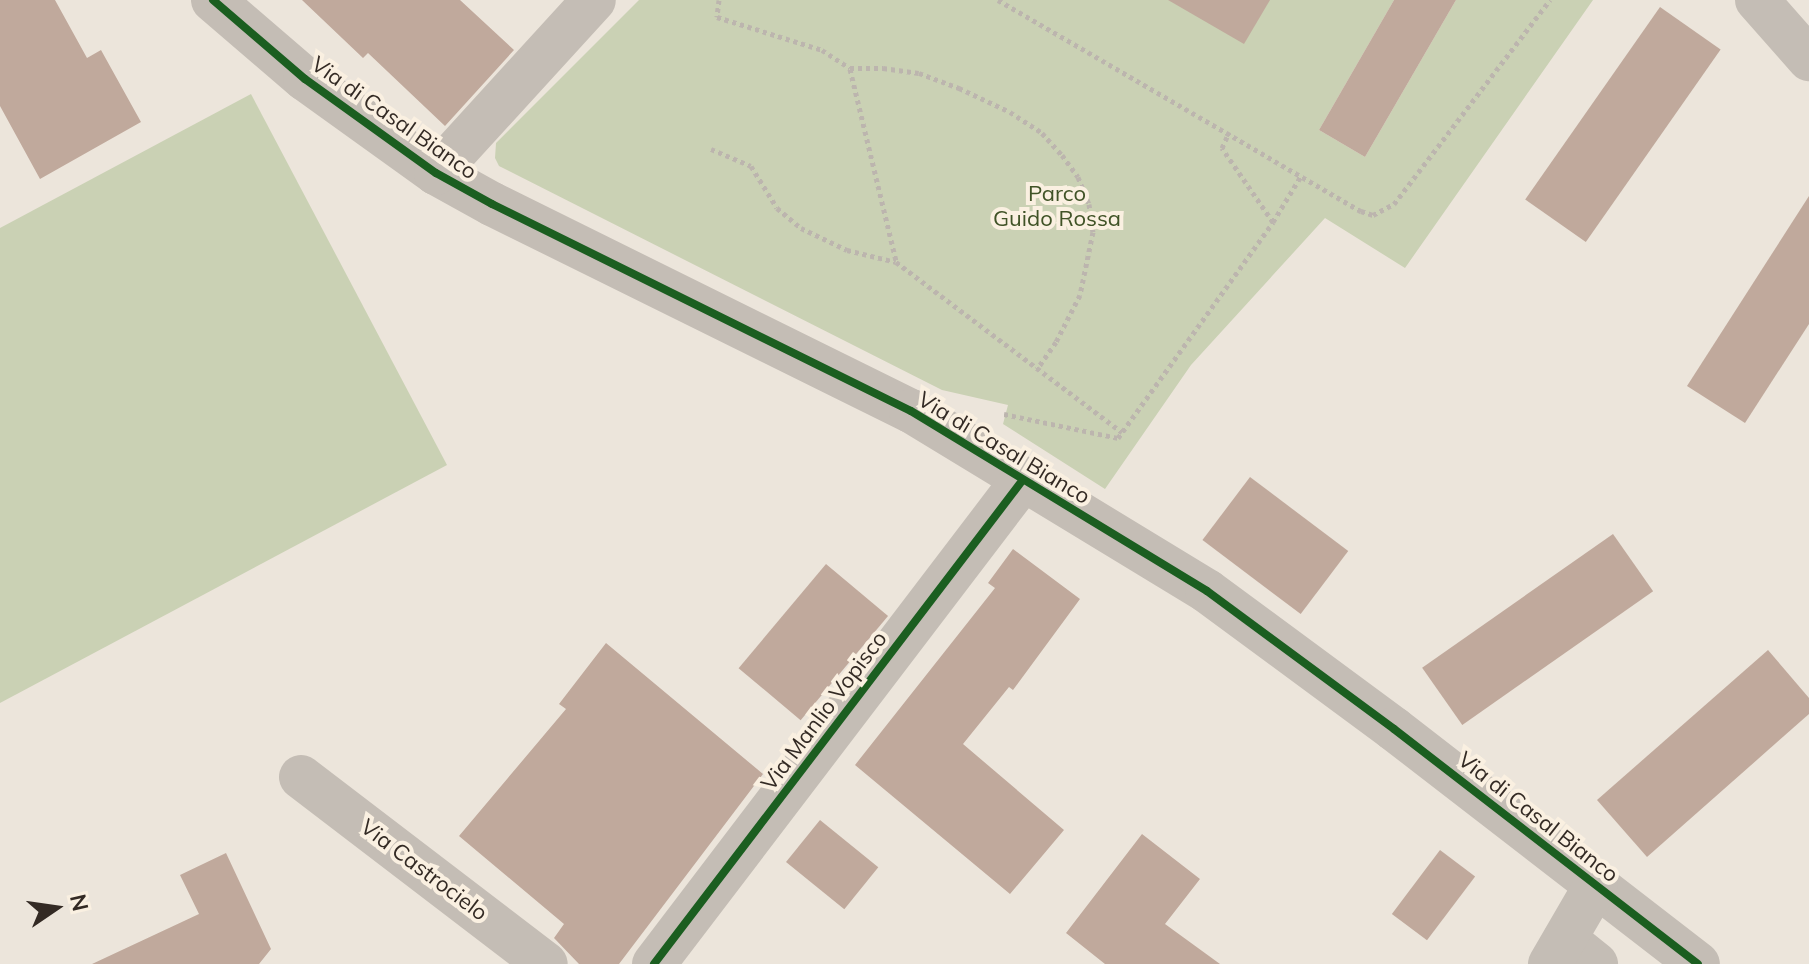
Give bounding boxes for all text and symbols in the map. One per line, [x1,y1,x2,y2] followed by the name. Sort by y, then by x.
[306,51,482,185] street label: Via di Casal Bianco
[993,180,1121,232] park label: Parco Guido Rossa
[913,386,1095,510] street label: Via di Casal Bianco
[756,626,892,796] street label: Via Manlio Vopisco
[1453,746,1623,888] street label: Via di Casal Bianco
[355,814,493,926] street label: Via Castrocielo
[16,868,96,948] north arrow
[64,891,95,914] text: N

